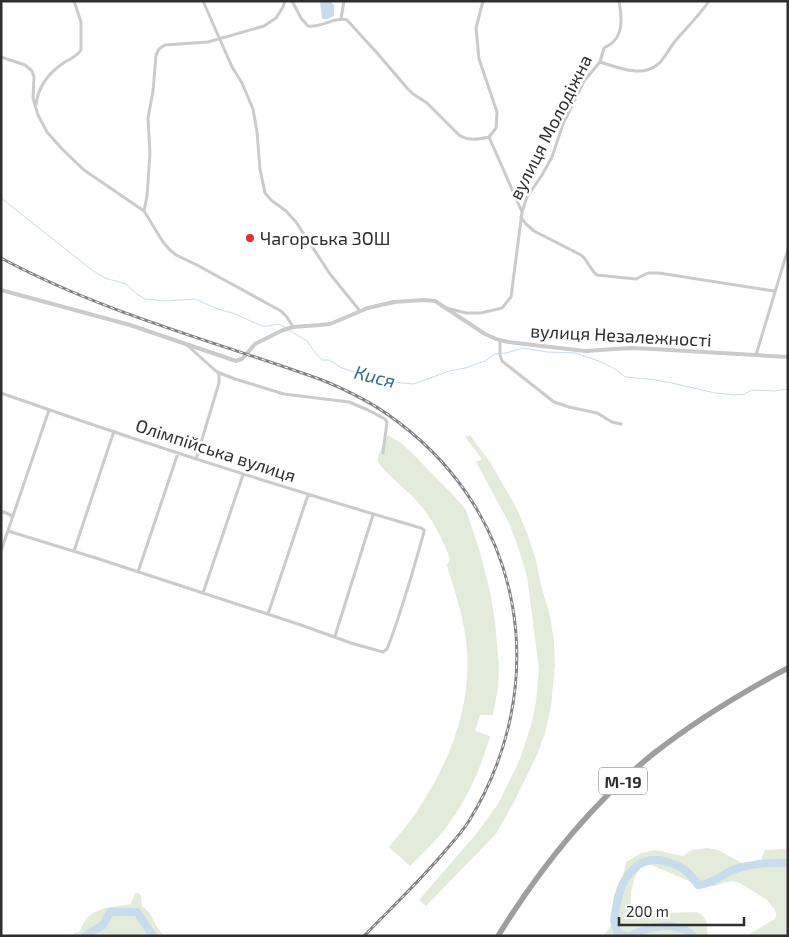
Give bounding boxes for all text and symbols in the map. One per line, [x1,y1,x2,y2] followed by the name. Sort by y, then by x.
[504,51,596,203] street label: вулиця Молодіжна
[260,227,391,249] place label: Чагорська ЗОШ
[244,232,256,244] marker: Чагорська ЗОШ
[530,319,712,351] street label: вулиця Незалежності
[352,360,398,392] water label: Кися
[133,414,299,486] street label: Олімпійська вулиця
[599,768,647,794] road number: М-19
[619,894,744,926] scale bar
[626,902,669,920] text: 200 m

